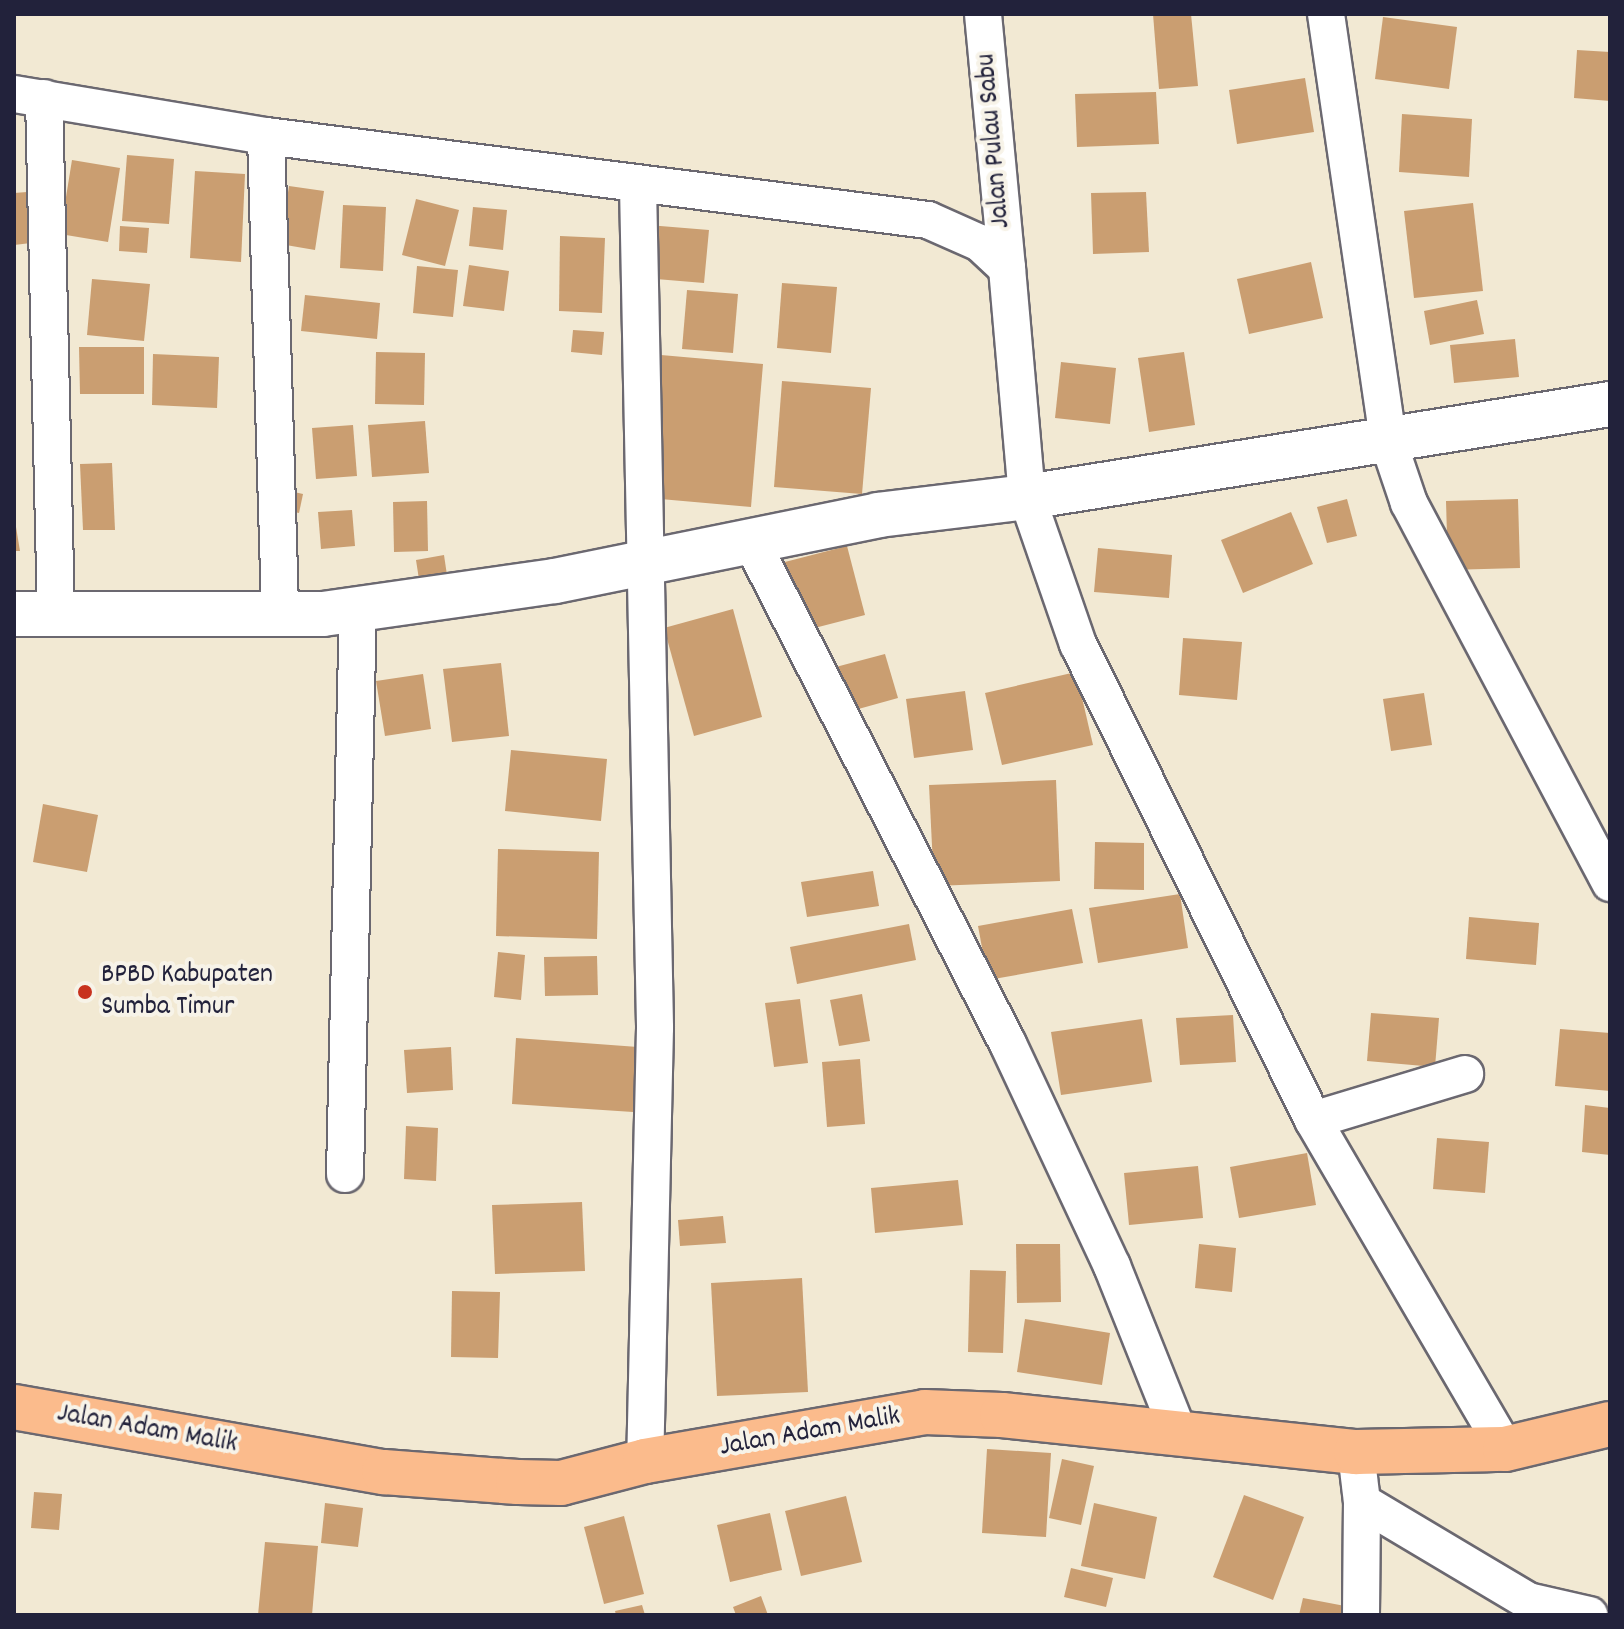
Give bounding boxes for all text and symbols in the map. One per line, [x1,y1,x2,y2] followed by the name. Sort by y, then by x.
[971,52,1019,230] street label: Jalan Pulau Sabu
[101,959,273,1025] place label: BPBD Kabupaten Sumba Timur
[76,983,94,1001] marker: BPBD Kabupaten Sumba Timur
[54,1398,240,1462] street label: Jalan Adam Malik
[717,1401,903,1465] street label: Jalan Adam Malik

